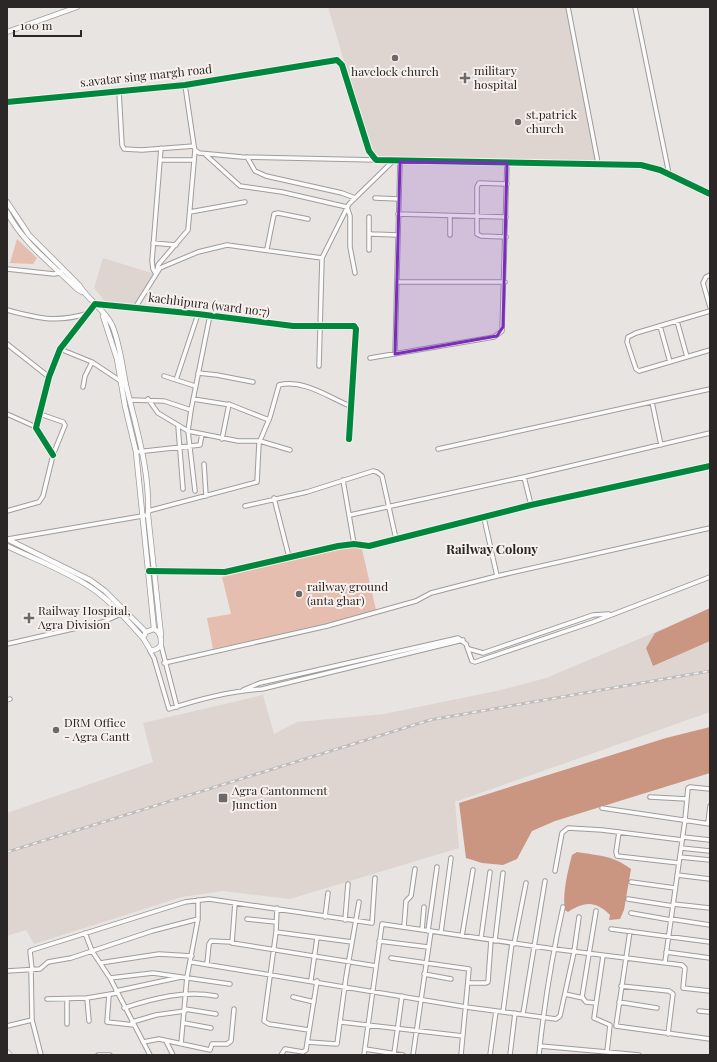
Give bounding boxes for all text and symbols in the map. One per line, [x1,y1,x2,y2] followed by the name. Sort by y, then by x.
[14,12,81,38] scale bar
[20,17,53,33] text: 100 m
[390,53,400,63] marker: havelock church
[79,60,213,90] street label: s.avatar sing margh road
[474,62,518,92] place label: military hospital
[351,63,439,79] place label: havelock church
[459,72,471,84] marker: military hospital
[526,106,578,136] place label: st.patrick church
[513,117,523,127] marker: st.patrick church
[147,289,271,319] street label: kachhipura (ward no:7)
[446,540,538,557] district label: Railway Colony
[307,578,388,608] place label: railway ground (anta ghar)
[294,589,304,599] marker: railway ground (anta ghar)
[37,602,131,632] place label: Railway Hospital, Agra Division
[23,612,35,624] marker: Railway Hospital, Agra Division
[64,714,131,744] place label: DRM Office - Agra Cantt
[51,725,61,735] marker: DRM Office - Agra Cantt
[231,782,328,812] place label: Agra Cantonment Junction
[217,792,229,804] marker: Agra Cantonment Junction

